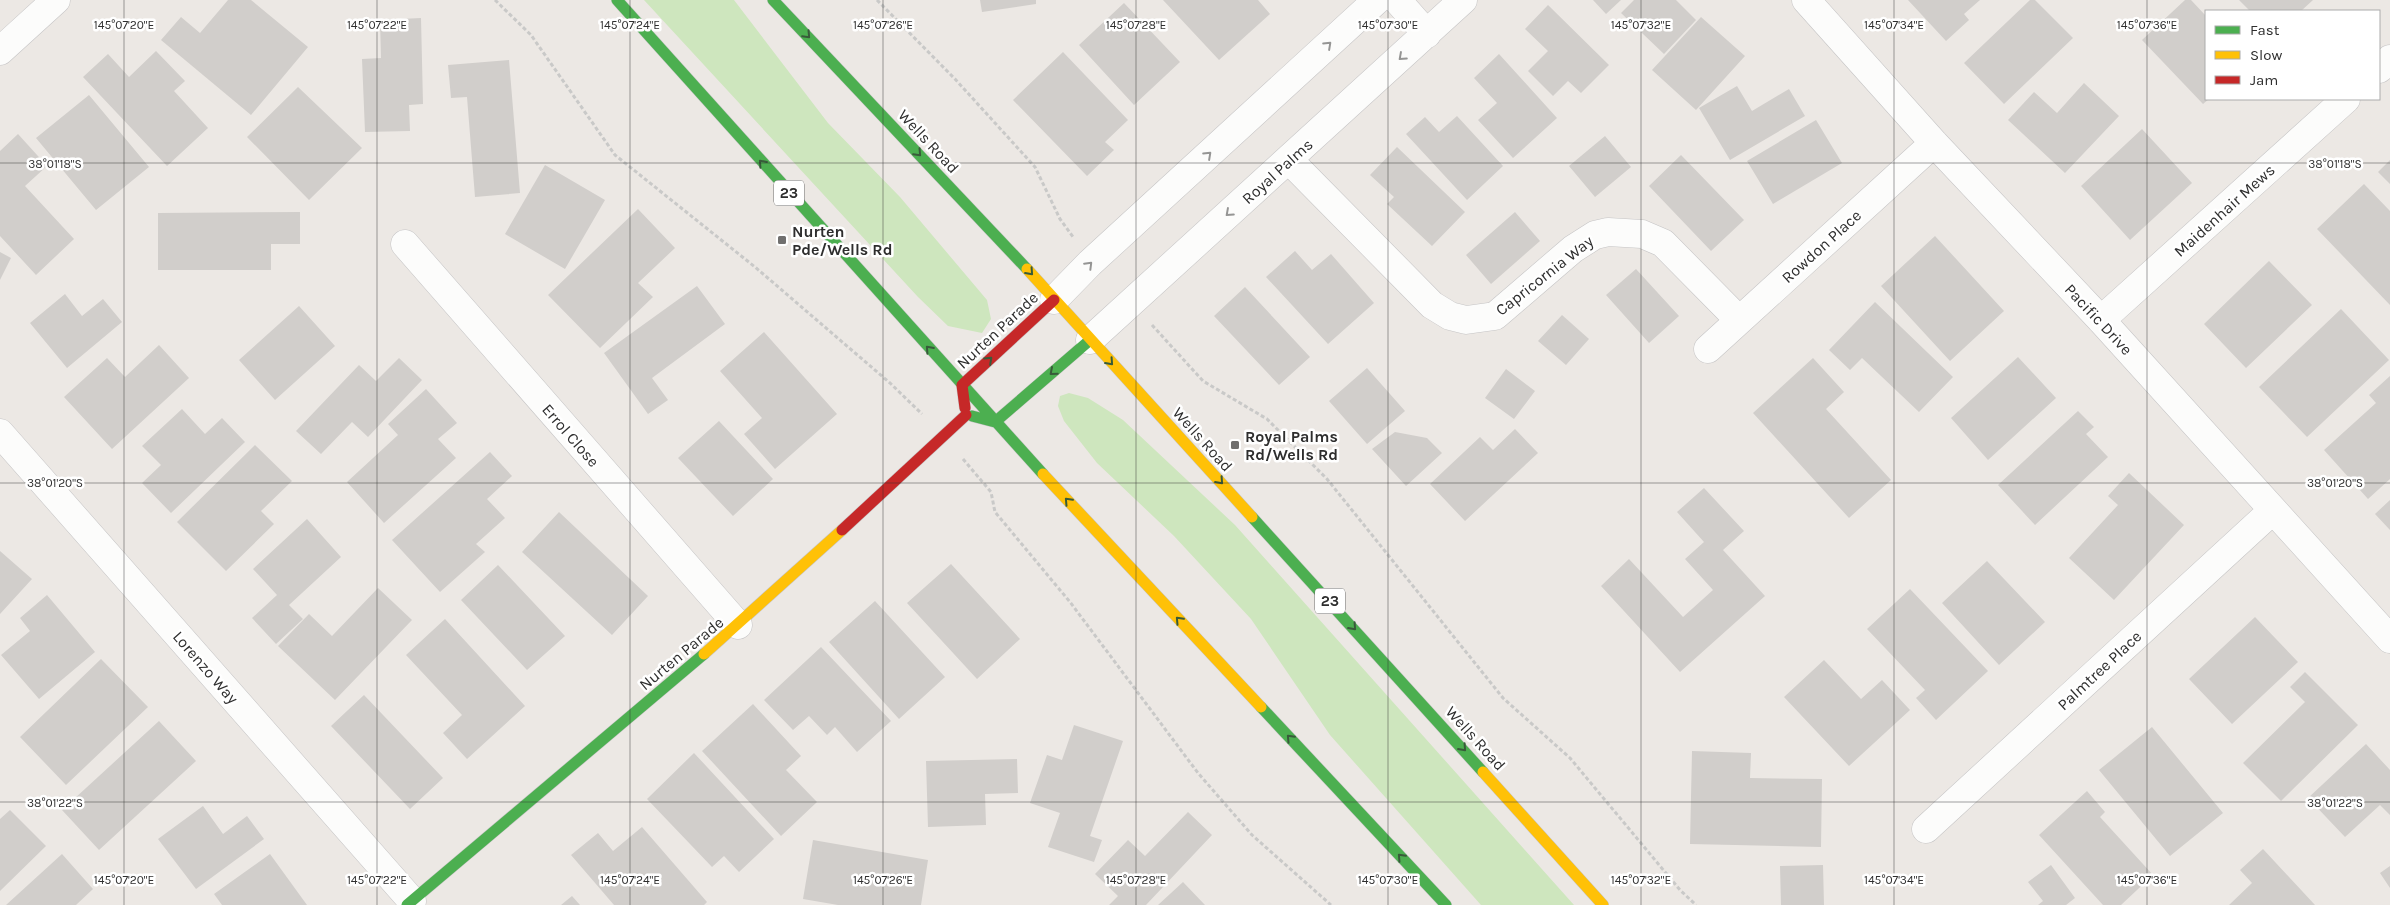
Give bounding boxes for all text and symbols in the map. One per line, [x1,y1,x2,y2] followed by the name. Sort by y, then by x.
[2205,10,2380,100] legend
[94,18,154,32] text: 145°07'20"E
[347,18,407,32] text: 145°07'22"E
[600,18,660,32] text: 145°07'24"E
[853,18,913,32] text: 145°07'26"E
[1106,18,1166,32] text: 145°07'28"E
[1358,18,1418,32] text: 145°07'30"E
[1611,18,1671,32] text: 145°07'32"E
[1864,18,1924,32] text: 145°07'34"E
[2117,18,2177,32] text: 145°07'36"E
[2250,21,2280,39] text: Fast
[801,30,810,39] one-way arrow
[1322,42,1331,51] one-way arrow
[2250,46,2282,64] text: Slow
[1398,51,1407,60] one-way arrow
[2250,71,2278,89] text: Jam
[894,106,963,177] street label: Wells Road
[1238,135,1317,208] street label: Royal Palms
[912,148,921,157] one-way arrow
[1203,152,1212,161] one-way arrow
[28,157,82,171] text: 38°01'18"S
[2308,157,2362,171] text: 38°01'18"S
[760,160,768,169] one-way arrow
[2170,160,2279,261] street label: Maidenhair Mews
[774,180,804,206] road number: 23
[1778,206,1865,287] street label: Rowdon Place
[1226,208,1235,217] one-way arrow
[792,222,892,259] place label: Nurten Pde/Wells Rd
[1492,231,1597,319] street label: Capricornia Way
[776,234,788,246] marker: Nurten Pde/Wells Rd
[1083,262,1092,271] one-way arrow
[1024,266,1033,275] one-way arrow
[2061,280,2136,359] street label: Pacific Drive
[953,288,1042,373] street label: Nurten Parade
[926,346,935,355] one-way arrow
[983,357,992,366] one-way arrow
[1104,357,1113,366] one-way arrow
[1050,366,1059,375] one-way arrow
[538,400,603,471] street label: Errol Close
[1169,403,1236,475] street label: Wells Road
[1245,427,1338,464] place label: Royal Palms Rd/Wells Rd
[1229,439,1241,451] marker: Royal Palms Rd/Wells Rd
[27,476,83,490] text: 38°01'20"S
[1215,476,1224,485] one-way arrow
[2307,476,2363,490] text: 38°01'20"S
[1065,498,1074,507] one-way arrow
[1315,588,1345,614] road number: 23
[635,613,727,694] street label: Nurten Parade
[1176,616,1185,625] one-way arrow
[1348,622,1357,631] one-way arrow
[169,627,243,708] street label: Lorenzo Way
[2053,627,2145,714] street label: Palmtree Place
[1442,702,1509,774] street label: Wells Road
[1287,735,1296,744] one-way arrow
[1457,742,1466,751] one-way arrow
[27,796,83,810] text: 38°01'22"S
[2307,796,2363,810] text: 38°01'22"S
[1398,853,1407,862] one-way arrow
[94,873,154,887] text: 145°07'20"E
[347,873,407,887] text: 145°07'22"E
[600,873,660,887] text: 145°07'24"E
[853,873,913,887] text: 145°07'26"E
[1106,873,1166,887] text: 145°07'28"E
[1358,873,1418,887] text: 145°07'30"E
[1611,873,1671,887] text: 145°07'32"E
[1864,873,1924,887] text: 145°07'34"E
[2117,873,2177,887] text: 145°07'36"E

